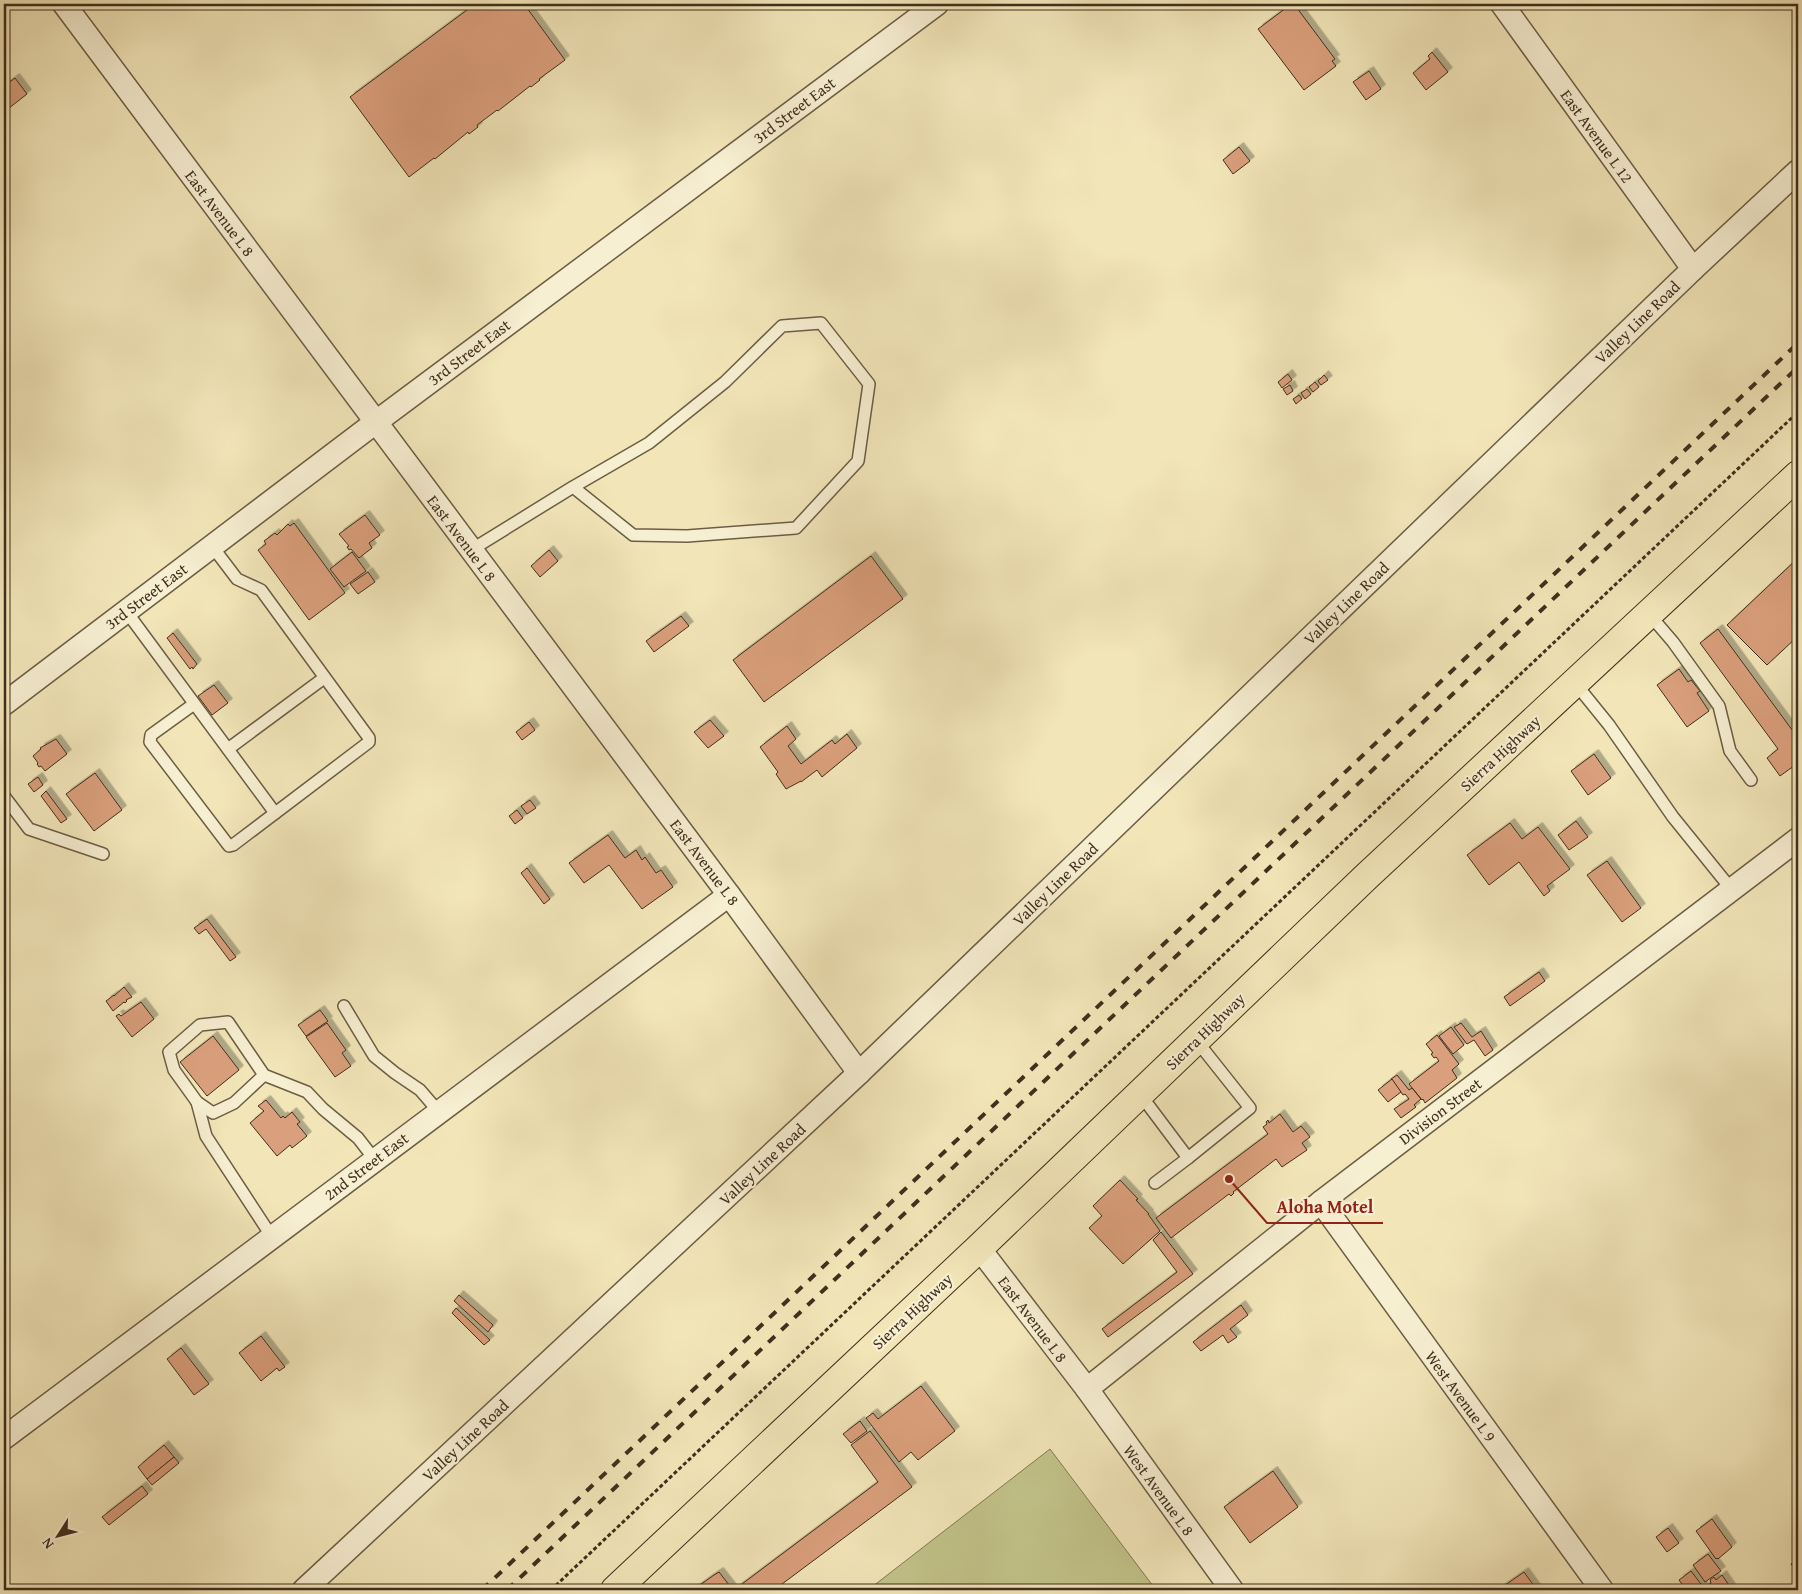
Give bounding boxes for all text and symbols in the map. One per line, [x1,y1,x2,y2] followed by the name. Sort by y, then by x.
[748,71,841,149] street label: 3rd Street East
[1555,84,1639,188] street label: East Avenue L 12
[179,165,261,262] street label: East Avenue L 8
[1589,275,1686,369] street label: Valley Line Road
[423,313,516,391] street label: 3rd Street East
[421,490,503,587] street label: East Avenue L 8
[1298,556,1395,650] street label: Valley Line Road
[100,557,193,635] street label: 3rd Street East
[1454,709,1546,797] street label: Sierra Highway
[664,814,746,911] street label: East Avenue L 8
[1007,837,1104,931] street label: Valley Line Road
[1160,987,1250,1075] street label: Sierra Highway
[1393,1072,1487,1150] street label: Division Street
[713,1117,811,1211] street label: Valley Line Road
[319,1126,414,1206] street label: 2nd Street East
[1267,1190,1383,1223] callout: Aloha Motel
[1277,1193,1374,1220] text: Aloha Motel
[866,1267,958,1355] street label: Sierra Highway
[992,1271,1074,1368] street label: East Avenue L 8
[1420,1345,1503,1447] street label: West Avenue L 9
[416,1393,514,1487] street label: Valley Line Road
[1118,1439,1201,1541] street label: West Avenue L 8
[32,1512,82,1562] north arrow
[36,1533,58,1553] text: N

